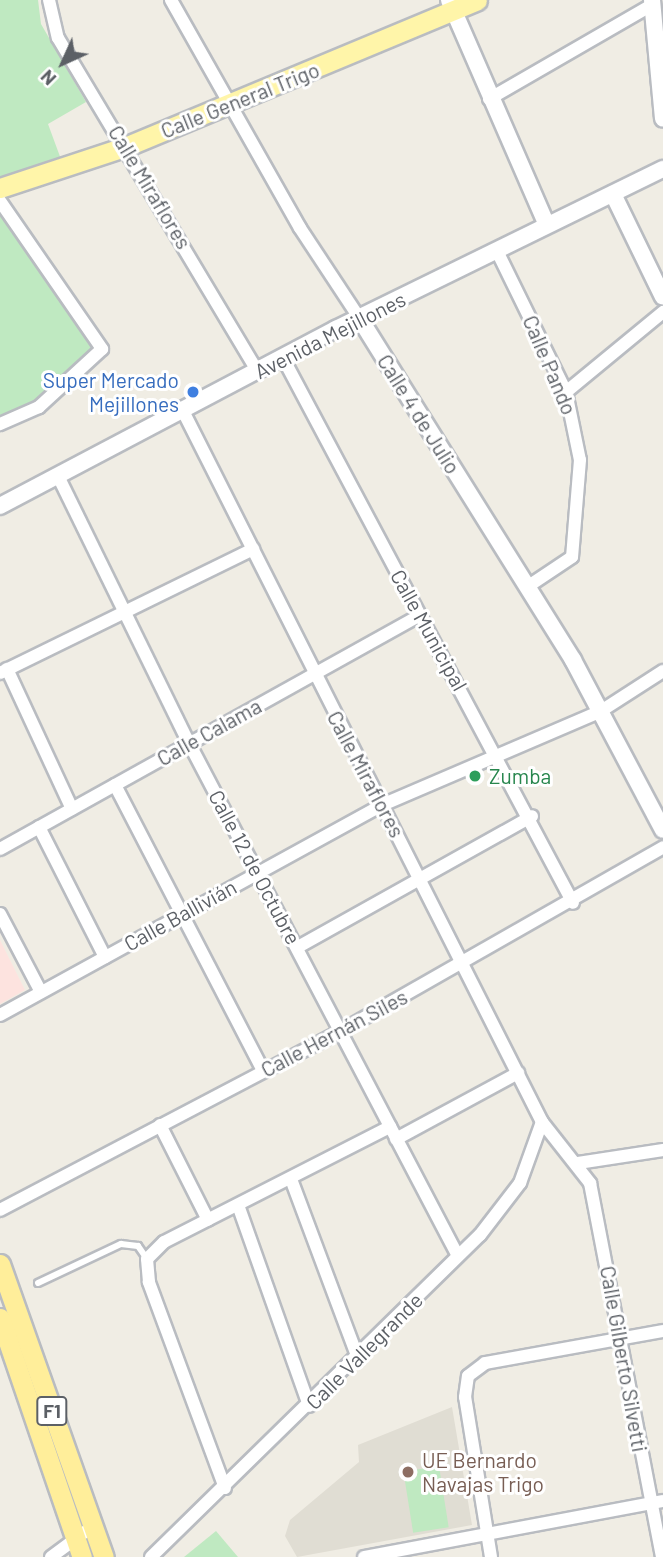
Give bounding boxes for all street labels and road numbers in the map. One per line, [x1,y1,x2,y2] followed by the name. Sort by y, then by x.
[157,57,323,143] street label: Calle General Trigo
[103,121,197,253] street label: Calle Miraflores
[250,286,410,384] street label: Avenida Mejillones
[518,311,582,419] street label: Calle Pando
[372,350,466,478] street label: Calle 4 de Julio
[385,565,473,695] street label: Calle Municipal
[152,693,266,771] street label: Calle Calama
[322,707,410,841] street label: Calle Miraflores
[204,786,306,948] street label: Calle 12 de Octubre
[119,874,241,956] street label: Calle Ballivián
[257,984,411,1082] street label: Calle Hernán Siles
[595,1264,653,1454] street label: Calle Gilberto Silvetti
[300,1287,428,1415] street label: Calle Vallegrande
[36,1396,68,1427] road number: F1

